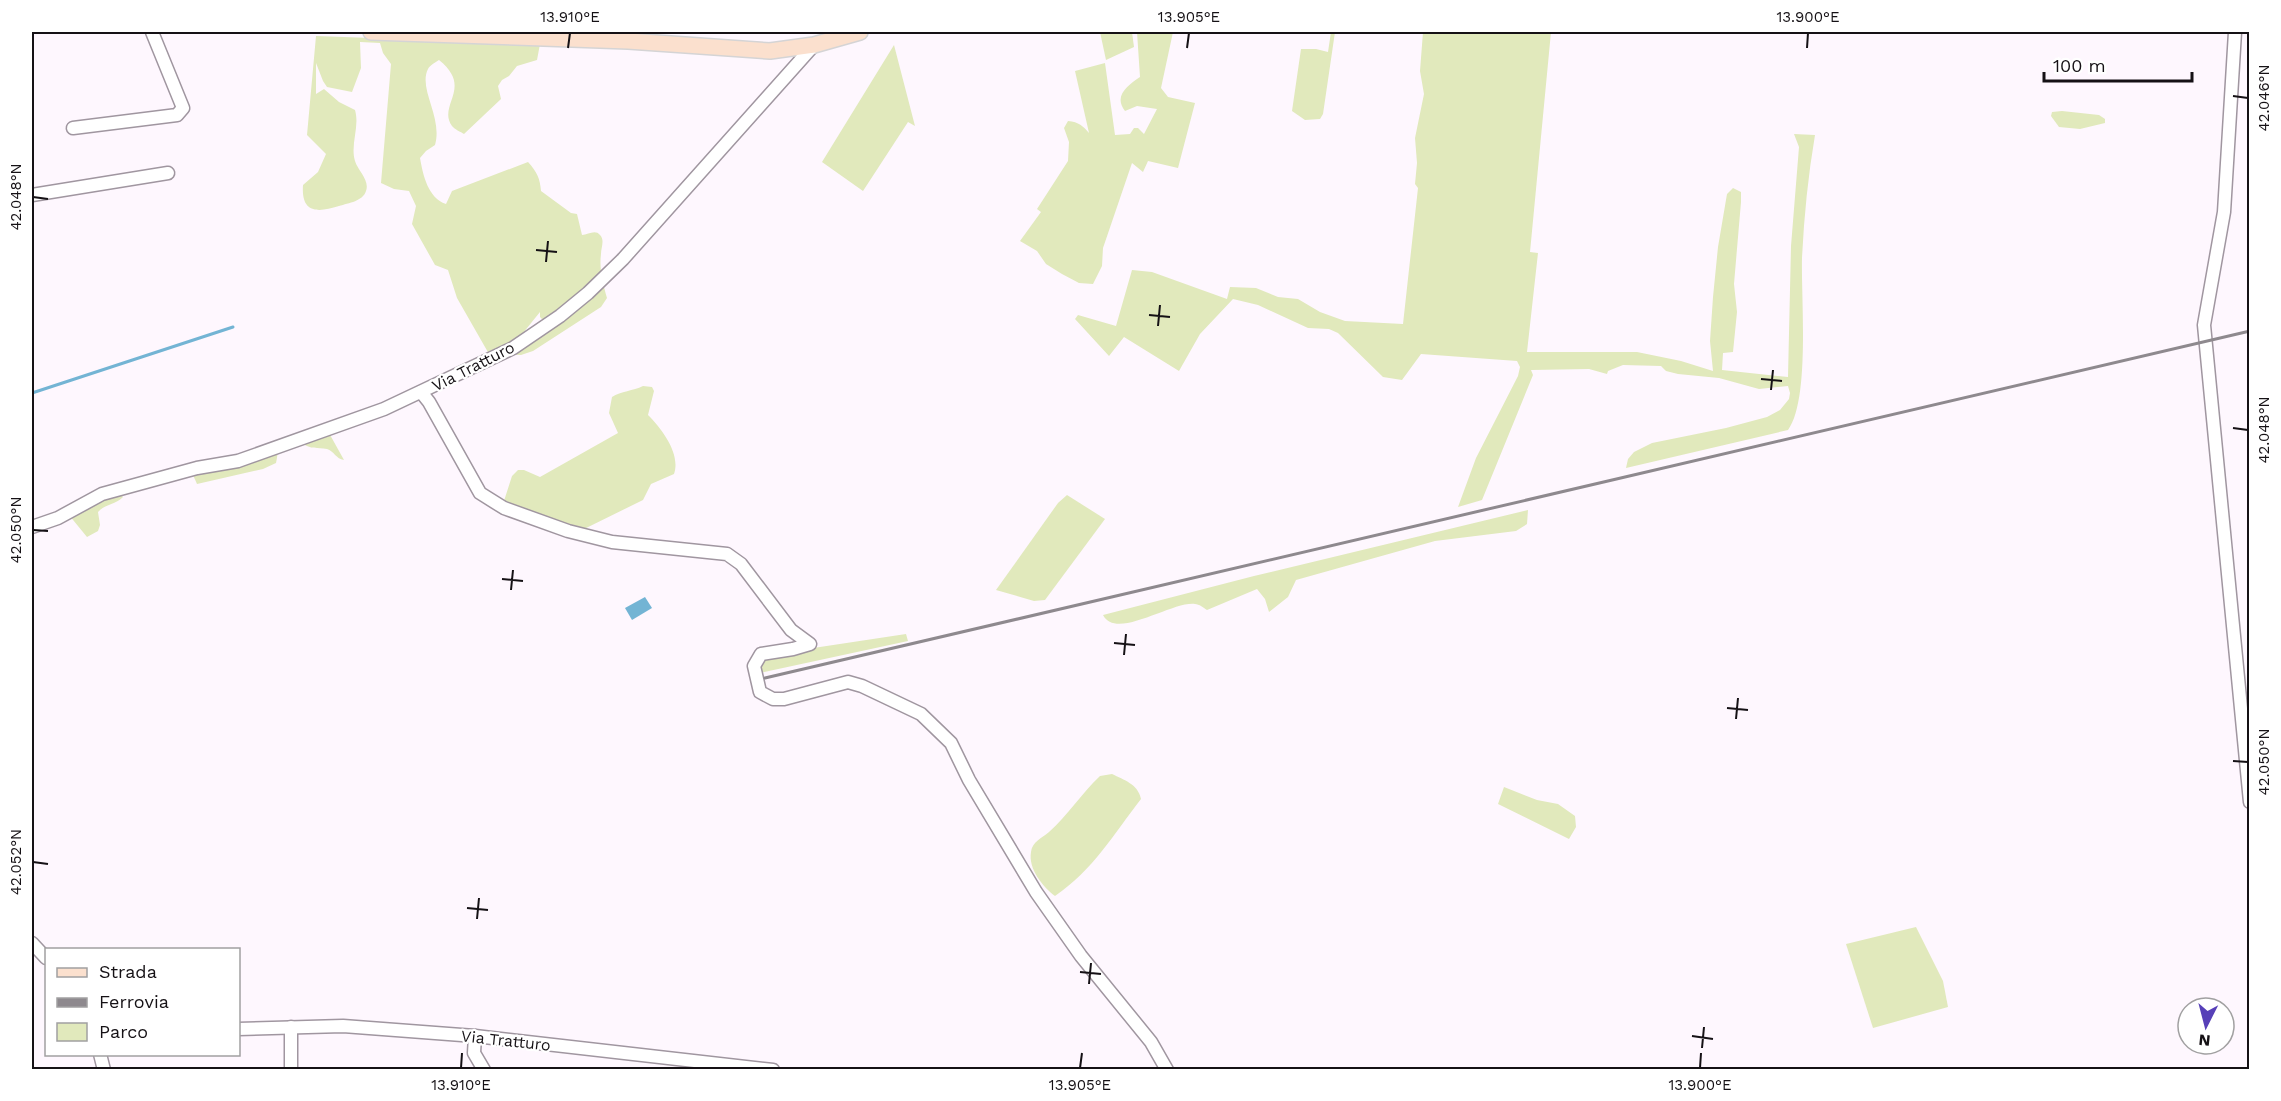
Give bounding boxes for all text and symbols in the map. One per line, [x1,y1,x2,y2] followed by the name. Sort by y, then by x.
[540,8,600,26] text: 13.910°E
[1158,8,1220,26] text: 13.905°E
[1777,8,1839,26] text: 13.900°E
[2044,45,2192,83] scale bar
[2053,55,2106,76] text: 100 m
[2255,64,2273,132] text: 42.046°N
[7,163,25,231] text: 42.048°N
[429,338,518,395] street label: Via Tratturo
[2255,396,2273,464] text: 42.048°N
[7,497,25,563] text: 42.050°N
[2255,729,2273,795] text: 42.050°N
[7,829,25,895] text: 42.052°N
[45,948,240,1056] legend
[99,961,157,982] text: Strada
[99,991,169,1012] text: Ferrovia
[2176,996,2236,1056] north arrow
[99,1021,148,1042] text: Parco
[460,1026,552,1055] street label: Via Tratturo
[2198,1030,2211,1050] text: N
[431,1076,491,1094] text: 13.910°E
[1049,1076,1111,1094] text: 13.905°E
[1669,1076,1731,1094] text: 13.900°E

